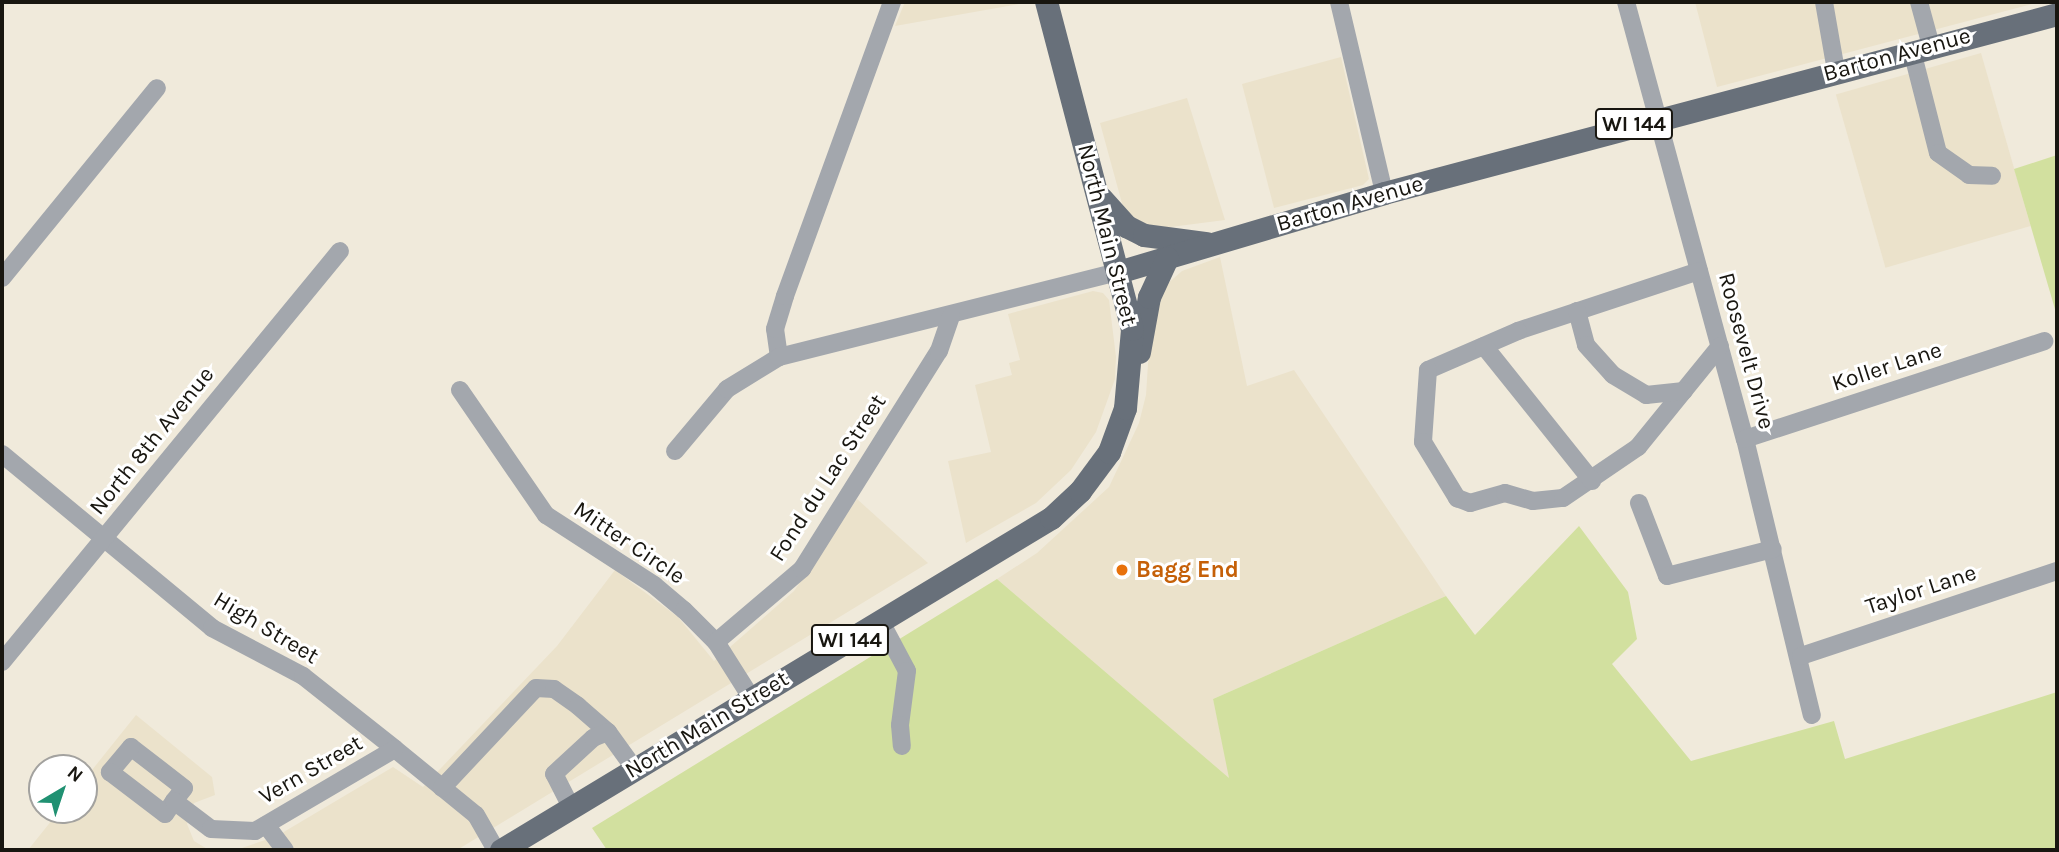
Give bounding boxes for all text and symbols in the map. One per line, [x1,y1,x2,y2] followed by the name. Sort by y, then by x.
[1820,22,1974,88] street label: Barton Avenue
[1594,106,1674,142] road number: WI 144
[1071,141,1143,329] street label: North Main Street
[1273,170,1427,238] street label: Barton Avenue
[1712,270,1780,432] street label: Roosevelt Drive
[1828,336,1946,398] street label: Koller Lane
[84,361,220,521] street label: North 8th Avenue
[764,389,892,567] street label: Fond du Lac Street
[568,496,690,590] street label: Mitter Circle
[1136,556,1239,584] place label: Bagg End
[1862,559,1980,621] street label: Taylor Lane
[1114,562,1130,578] marker: Bagg End
[208,586,324,670] street label: High Street
[810,622,890,658] road number: WI 144
[620,665,794,785] street label: North Main Street
[254,729,368,811] street label: Vern Street
[28,754,98,824] north arrow
[63,761,87,787] text: N

